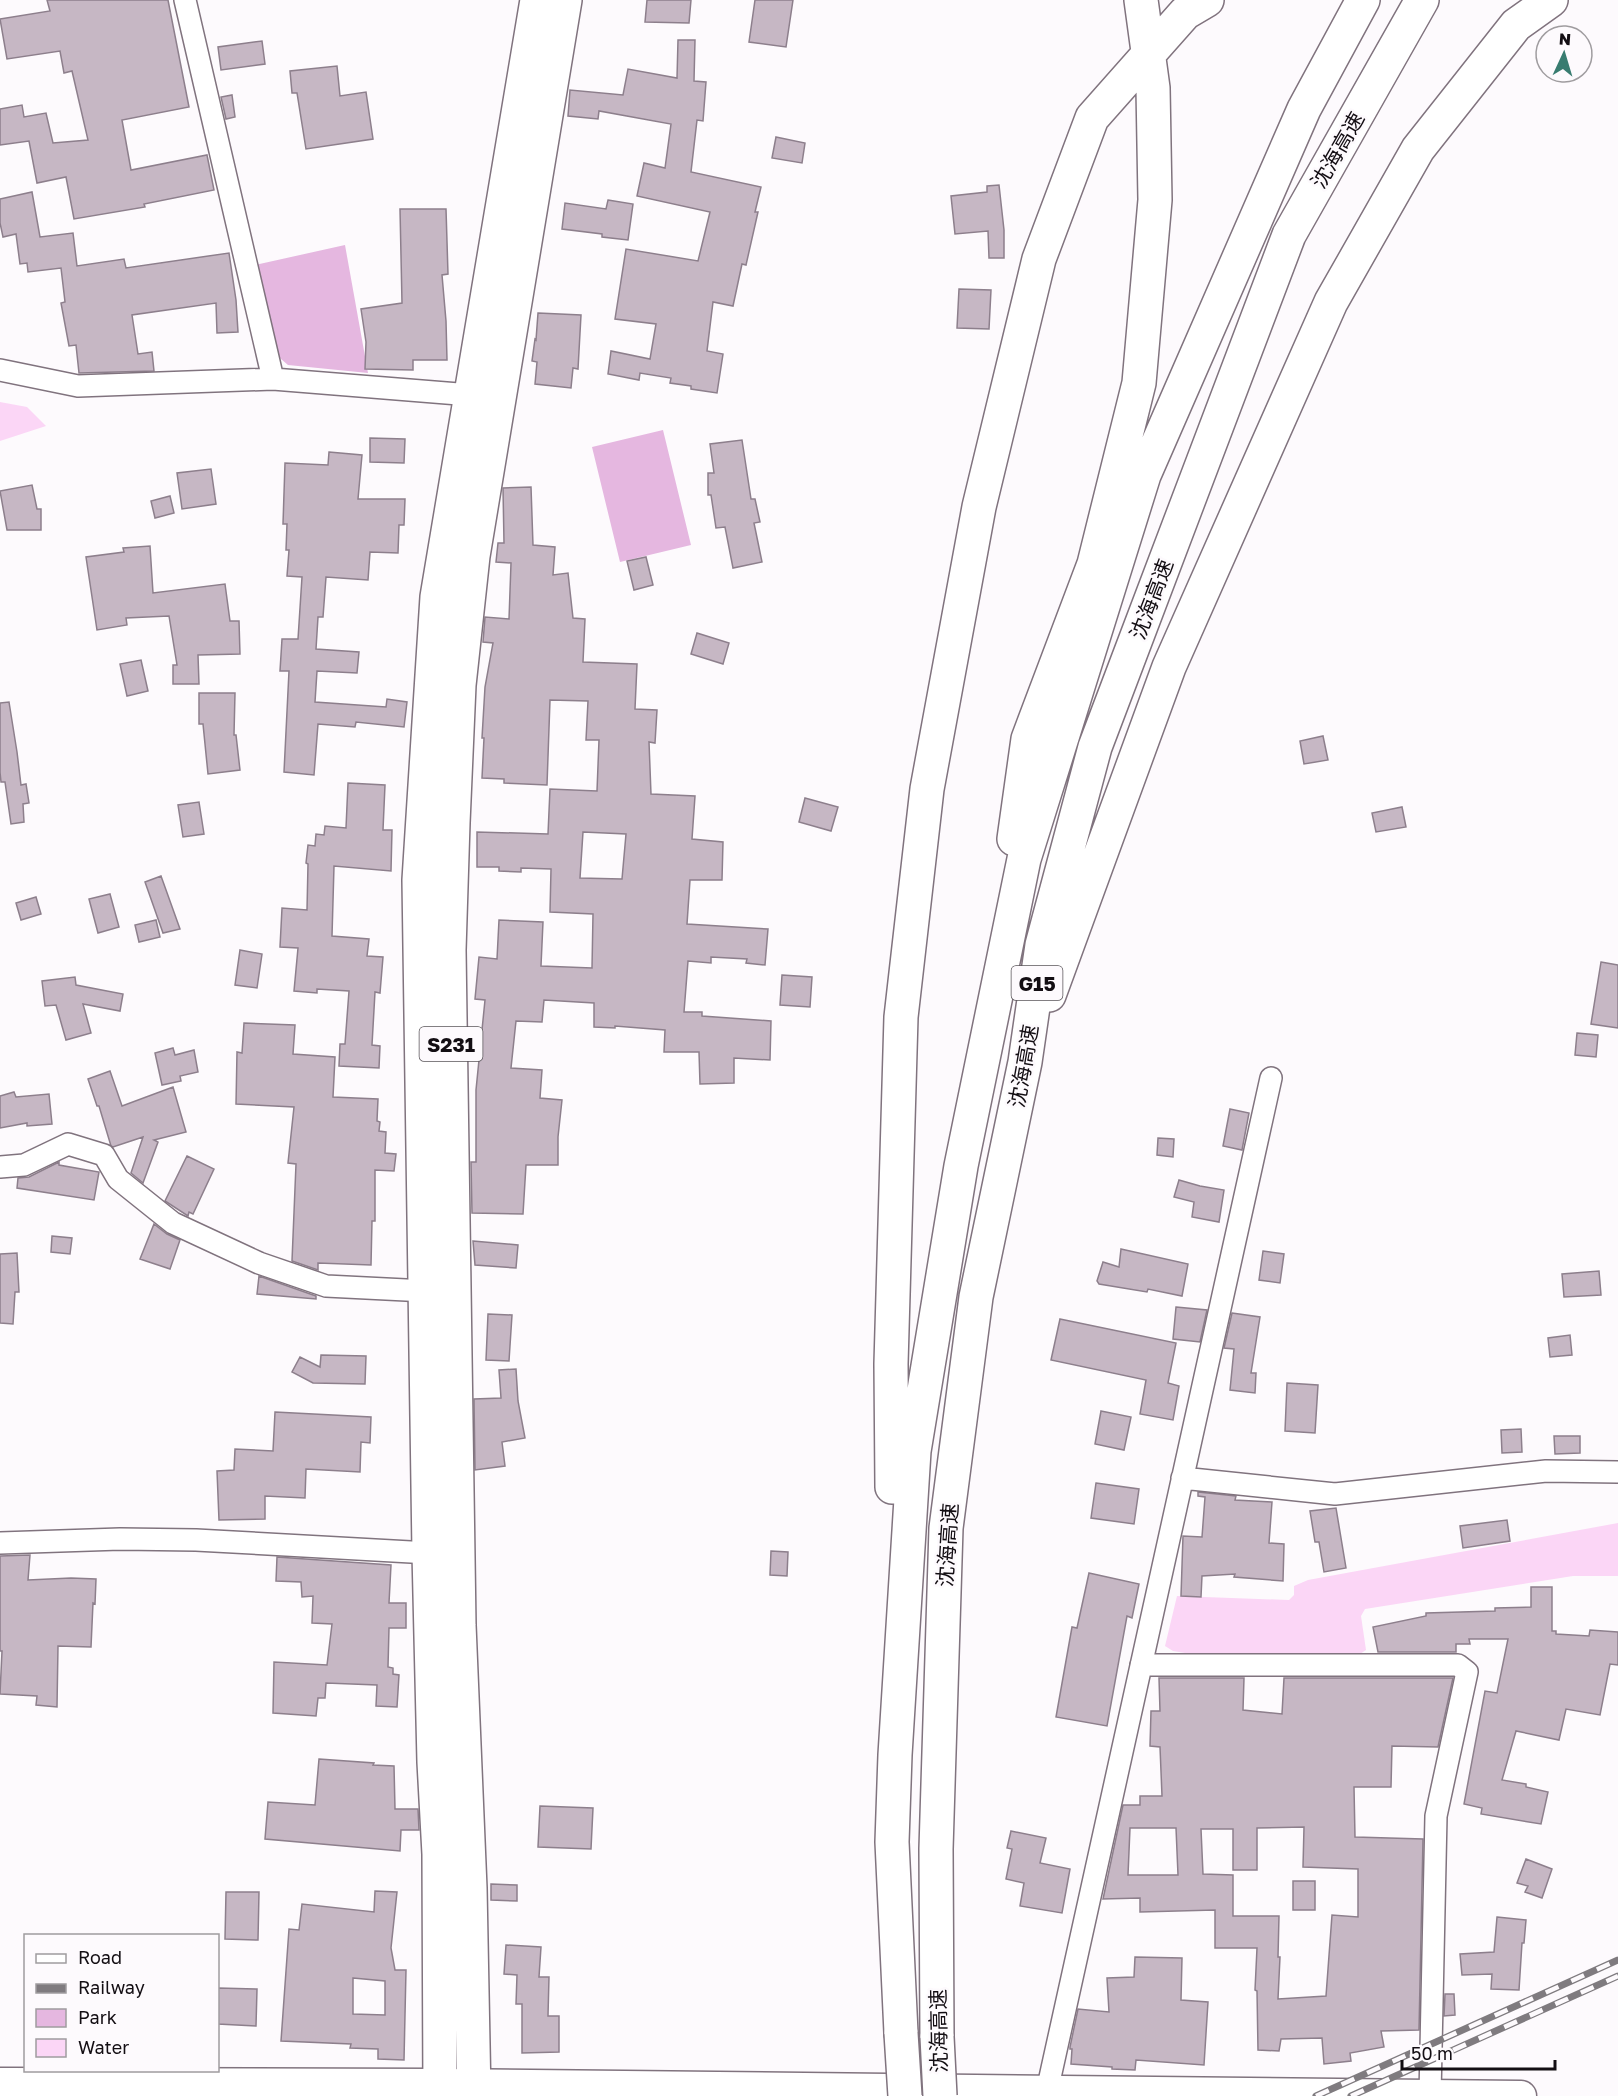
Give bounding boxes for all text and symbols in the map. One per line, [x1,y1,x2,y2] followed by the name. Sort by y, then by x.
[1534,24,1594,84] north arrow
[1558,29,1572,49] text: N
[1305,107,1369,193] street label: 沈海高速
[1124,555,1178,643] street label: 沈海高速
[1012,966,1062,1000] road number: G15
[1003,1022,1043,1110] street label: 沈海高速
[420,1027,482,1061] road number: S231
[931,1502,963,1588] street label: 沈海高速
[24,1934,219,2072] legend
[78,1946,122,1968] text: Road
[78,1976,145,1998] text: Railway
[924,1989,952,2073] street label: 沈海高速
[78,2006,117,2028] text: Park
[1402,2033,1555,2071] scale bar
[78,2036,129,2058] text: Water
[1411,2042,1453,2064] text: 50 m

